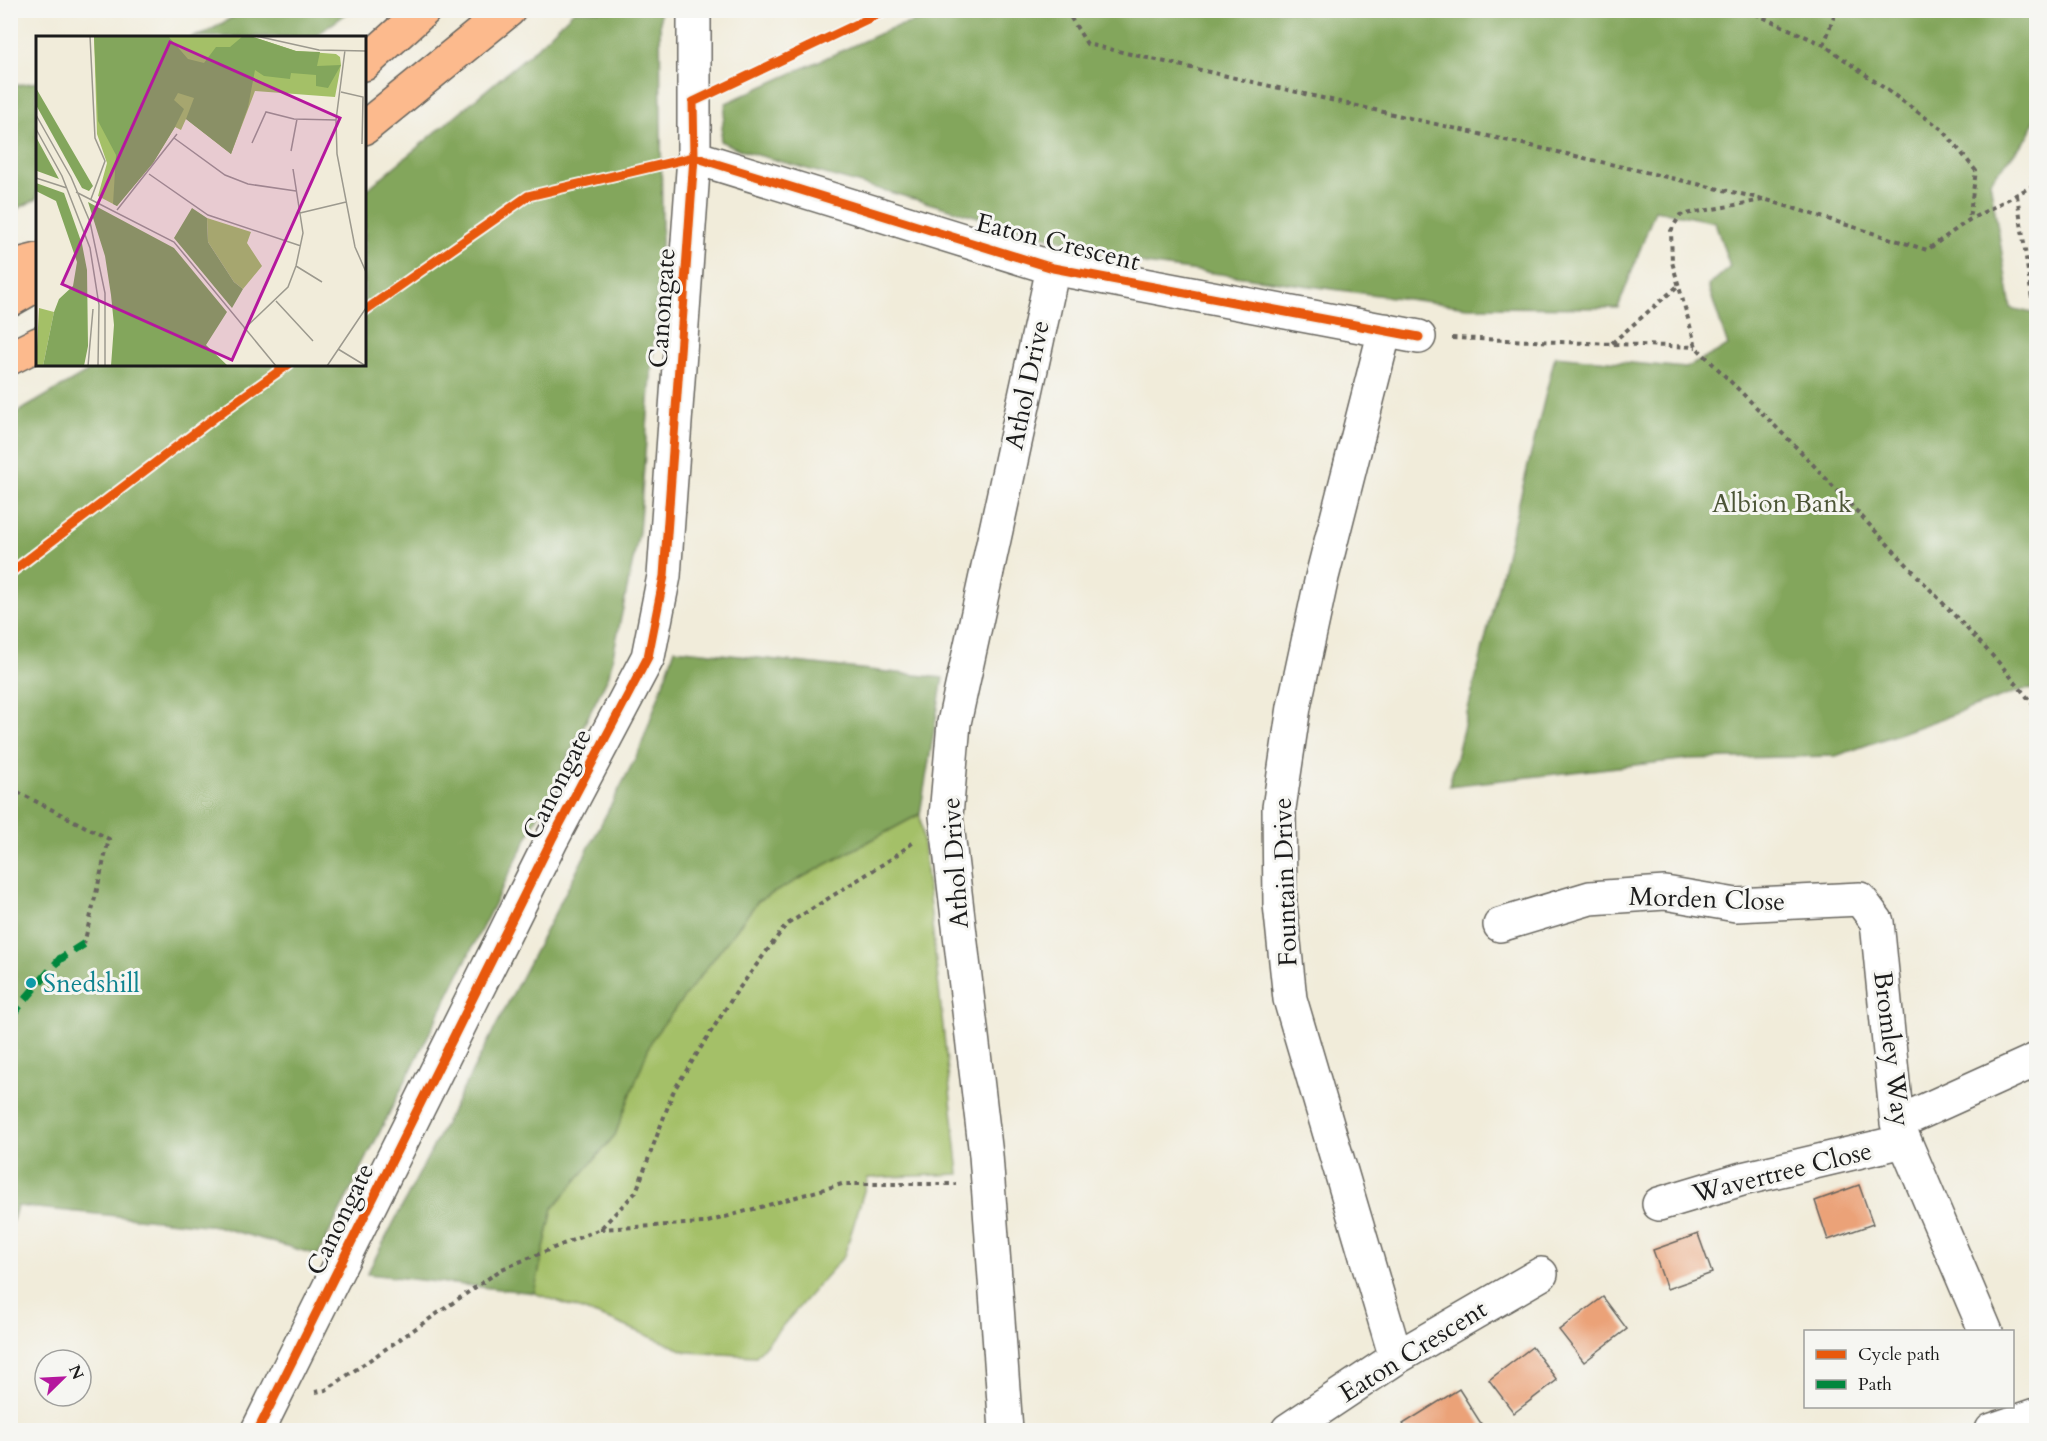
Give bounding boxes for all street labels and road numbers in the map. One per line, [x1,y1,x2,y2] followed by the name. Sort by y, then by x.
[972,205,1144,279] street label: Eaton Crescent
[640,247,684,369] street label: Canongate
[996,317,1058,453] street label: Athol Drive
[514,722,600,846] street label: Canongate
[933,796,977,930] street label: Athol Drive
[1265,797,1305,967] street label: Fountain Drive
[1628,879,1786,919] street label: Morden Close
[1865,969,1919,1129] street label: Bromley Way
[1688,1133,1875,1211] street label: Wavertree Close
[298,1157,382,1281] street label: Canongate
[1333,1292,1493,1410] street label: Eaton Crescent

